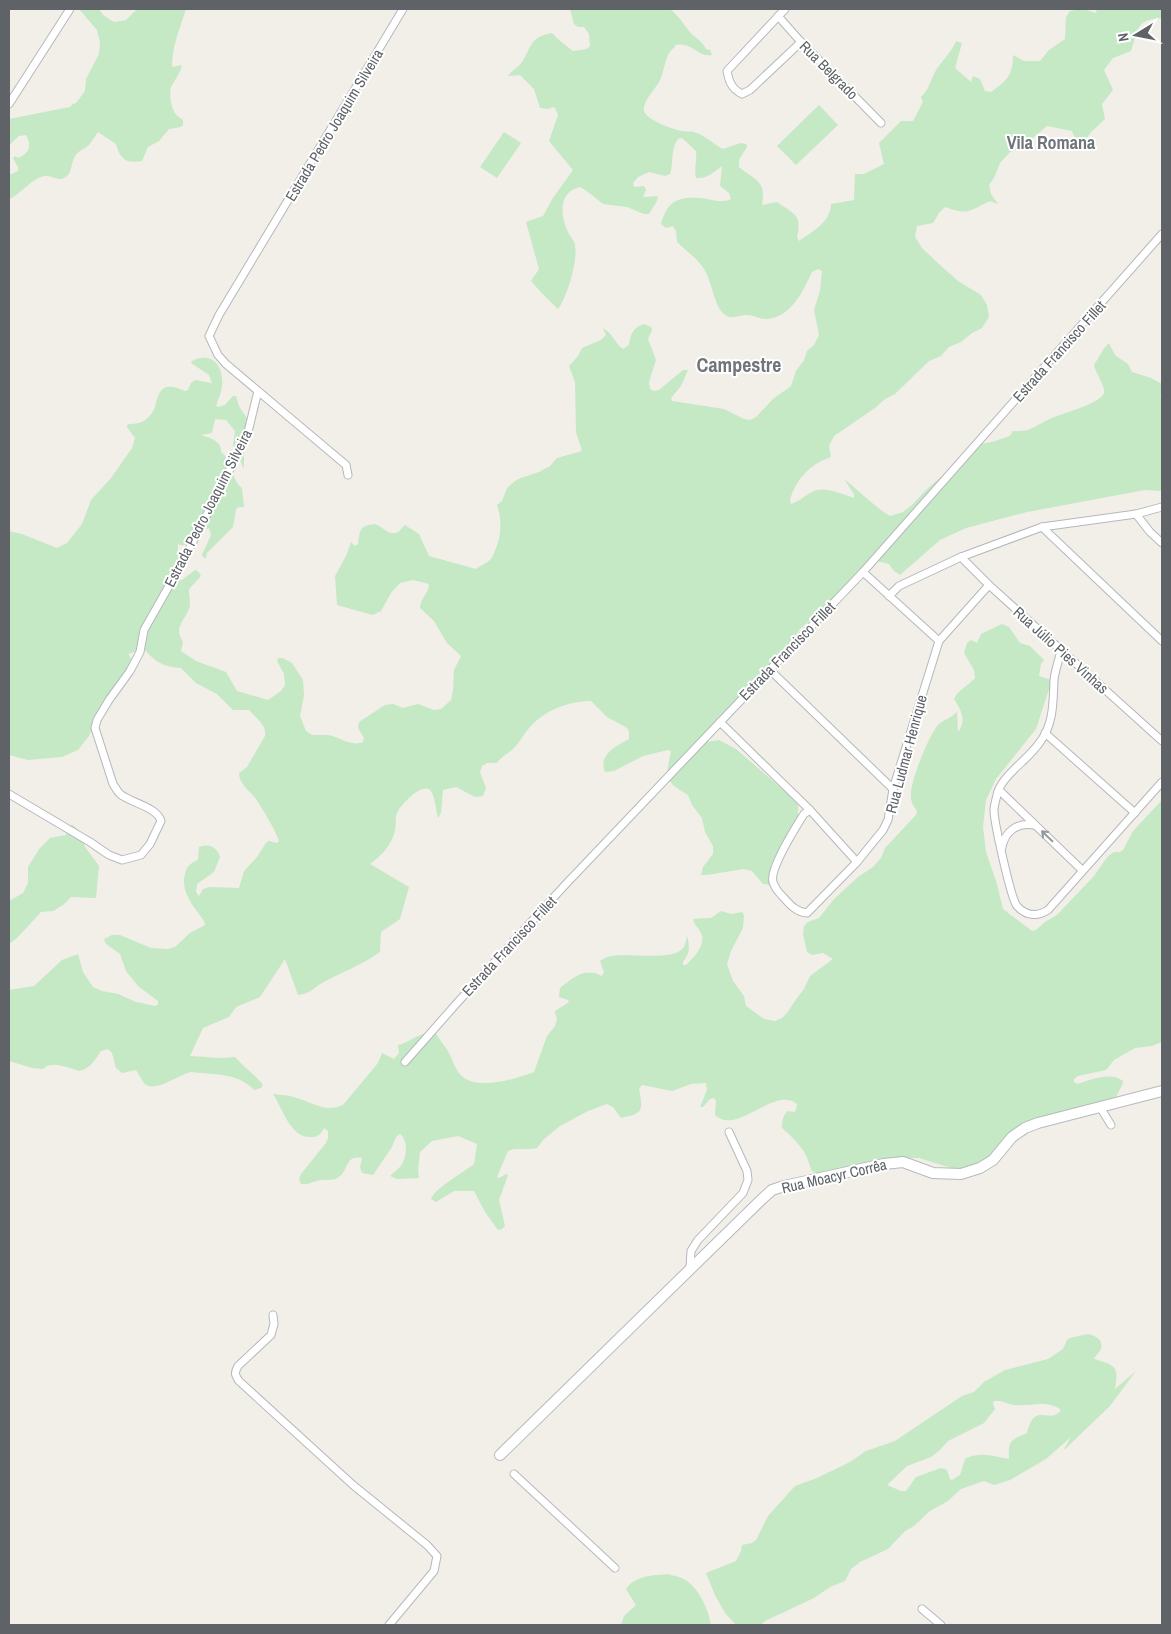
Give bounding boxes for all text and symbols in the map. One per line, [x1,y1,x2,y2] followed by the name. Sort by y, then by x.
[1111,10,1161,60] north arrow
[1114,32,1133,43] text: N
[795,36,863,104] street label: Rua Belgrado
[280,45,388,205] street label: Estrada Pedro Joaquim Silveira
[1007,130,1096,155] district label: Vila Romana
[1008,295,1111,406] street label: Estrada Francisco Fillet
[697,351,781,378] district label: Campestre
[159,425,257,590] street label: Estrada Pedro Joaquim Silveira
[734,597,840,705] street label: Estrada Francisco Fillet
[1009,602,1113,698] street label: Rua Júlio Pies Vinhas
[880,692,932,815] street label: Rua Ludmar Henrique
[1041,831,1053,843] one-way arrow
[457,891,561,1001] street label: Estrada Francisco Fillet
[779,1154,889,1198] street label: Rua Moacyr Corrêa

